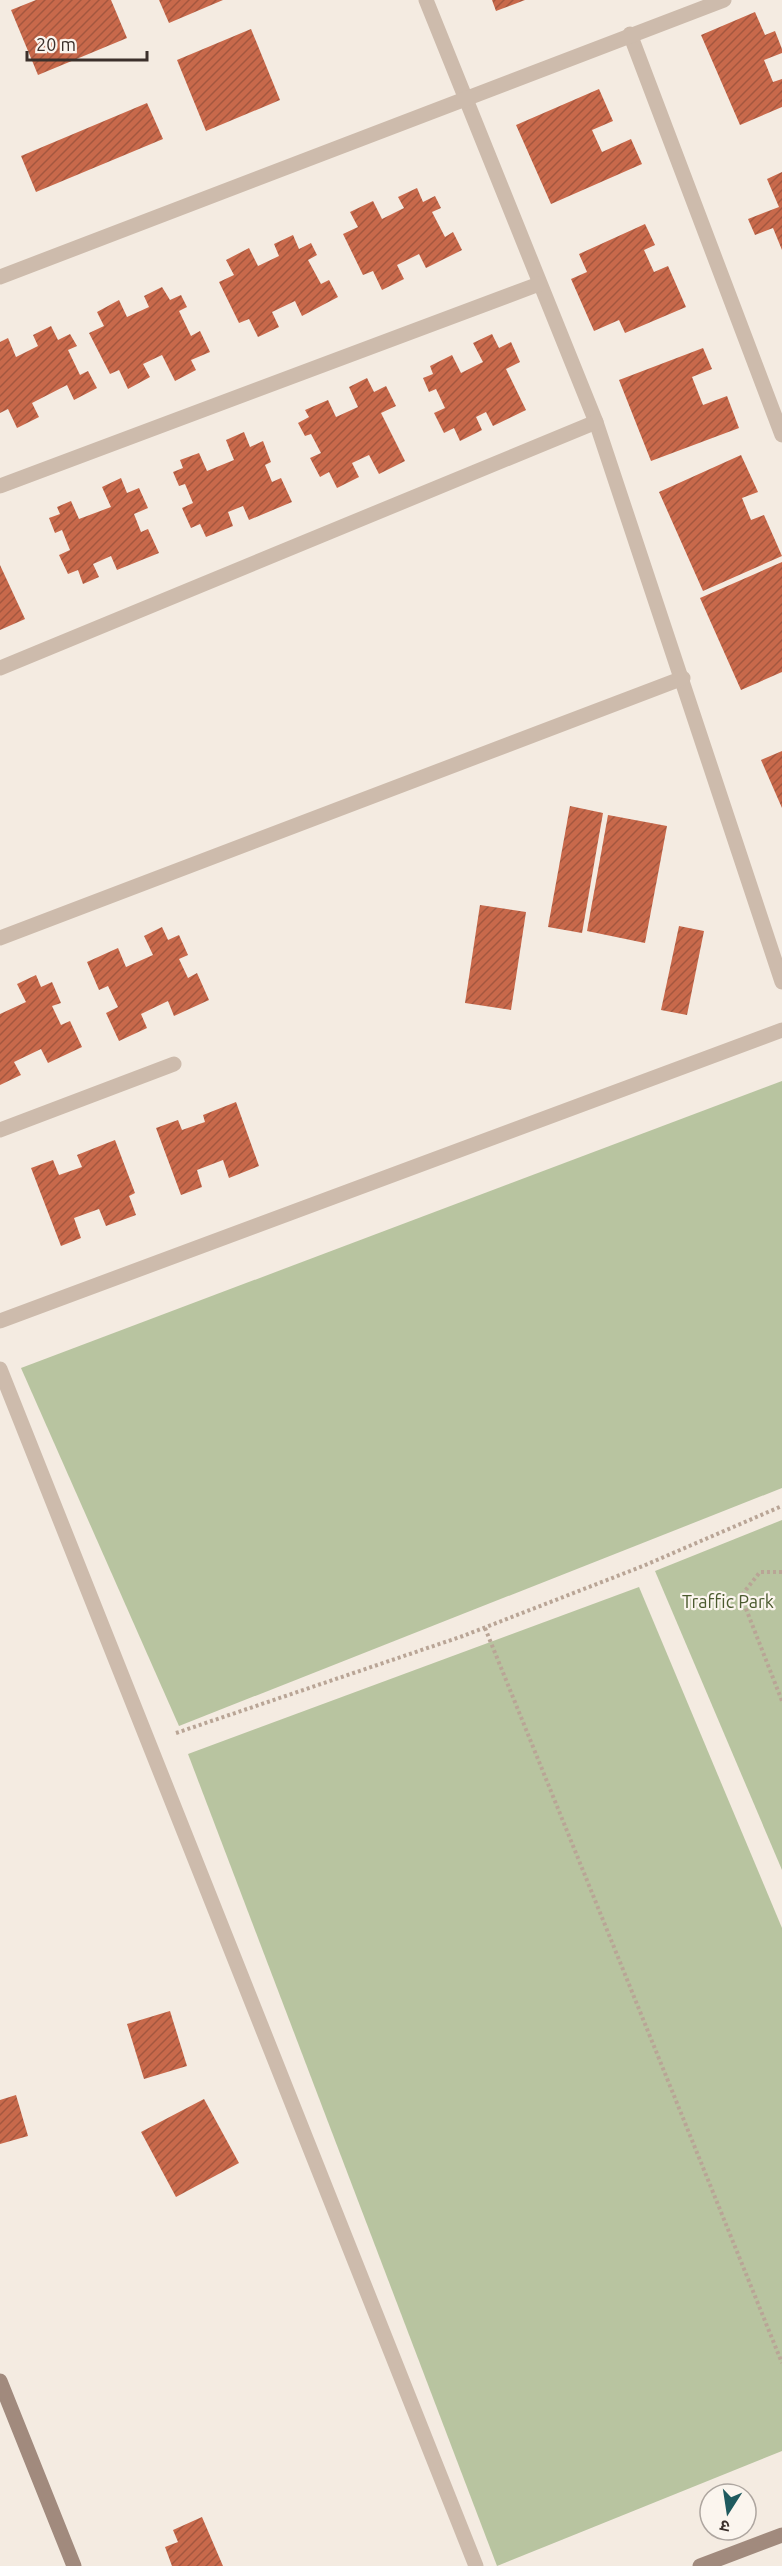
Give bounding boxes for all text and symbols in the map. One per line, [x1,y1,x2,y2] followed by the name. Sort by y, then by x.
[27,24,147,62] scale bar
[36,34,76,54] text: 20 m
[682,1591,774,1611] park label: Traffic Park
[698,2482,758,2542] north arrow
[718,2517,731,2536] text: उ

